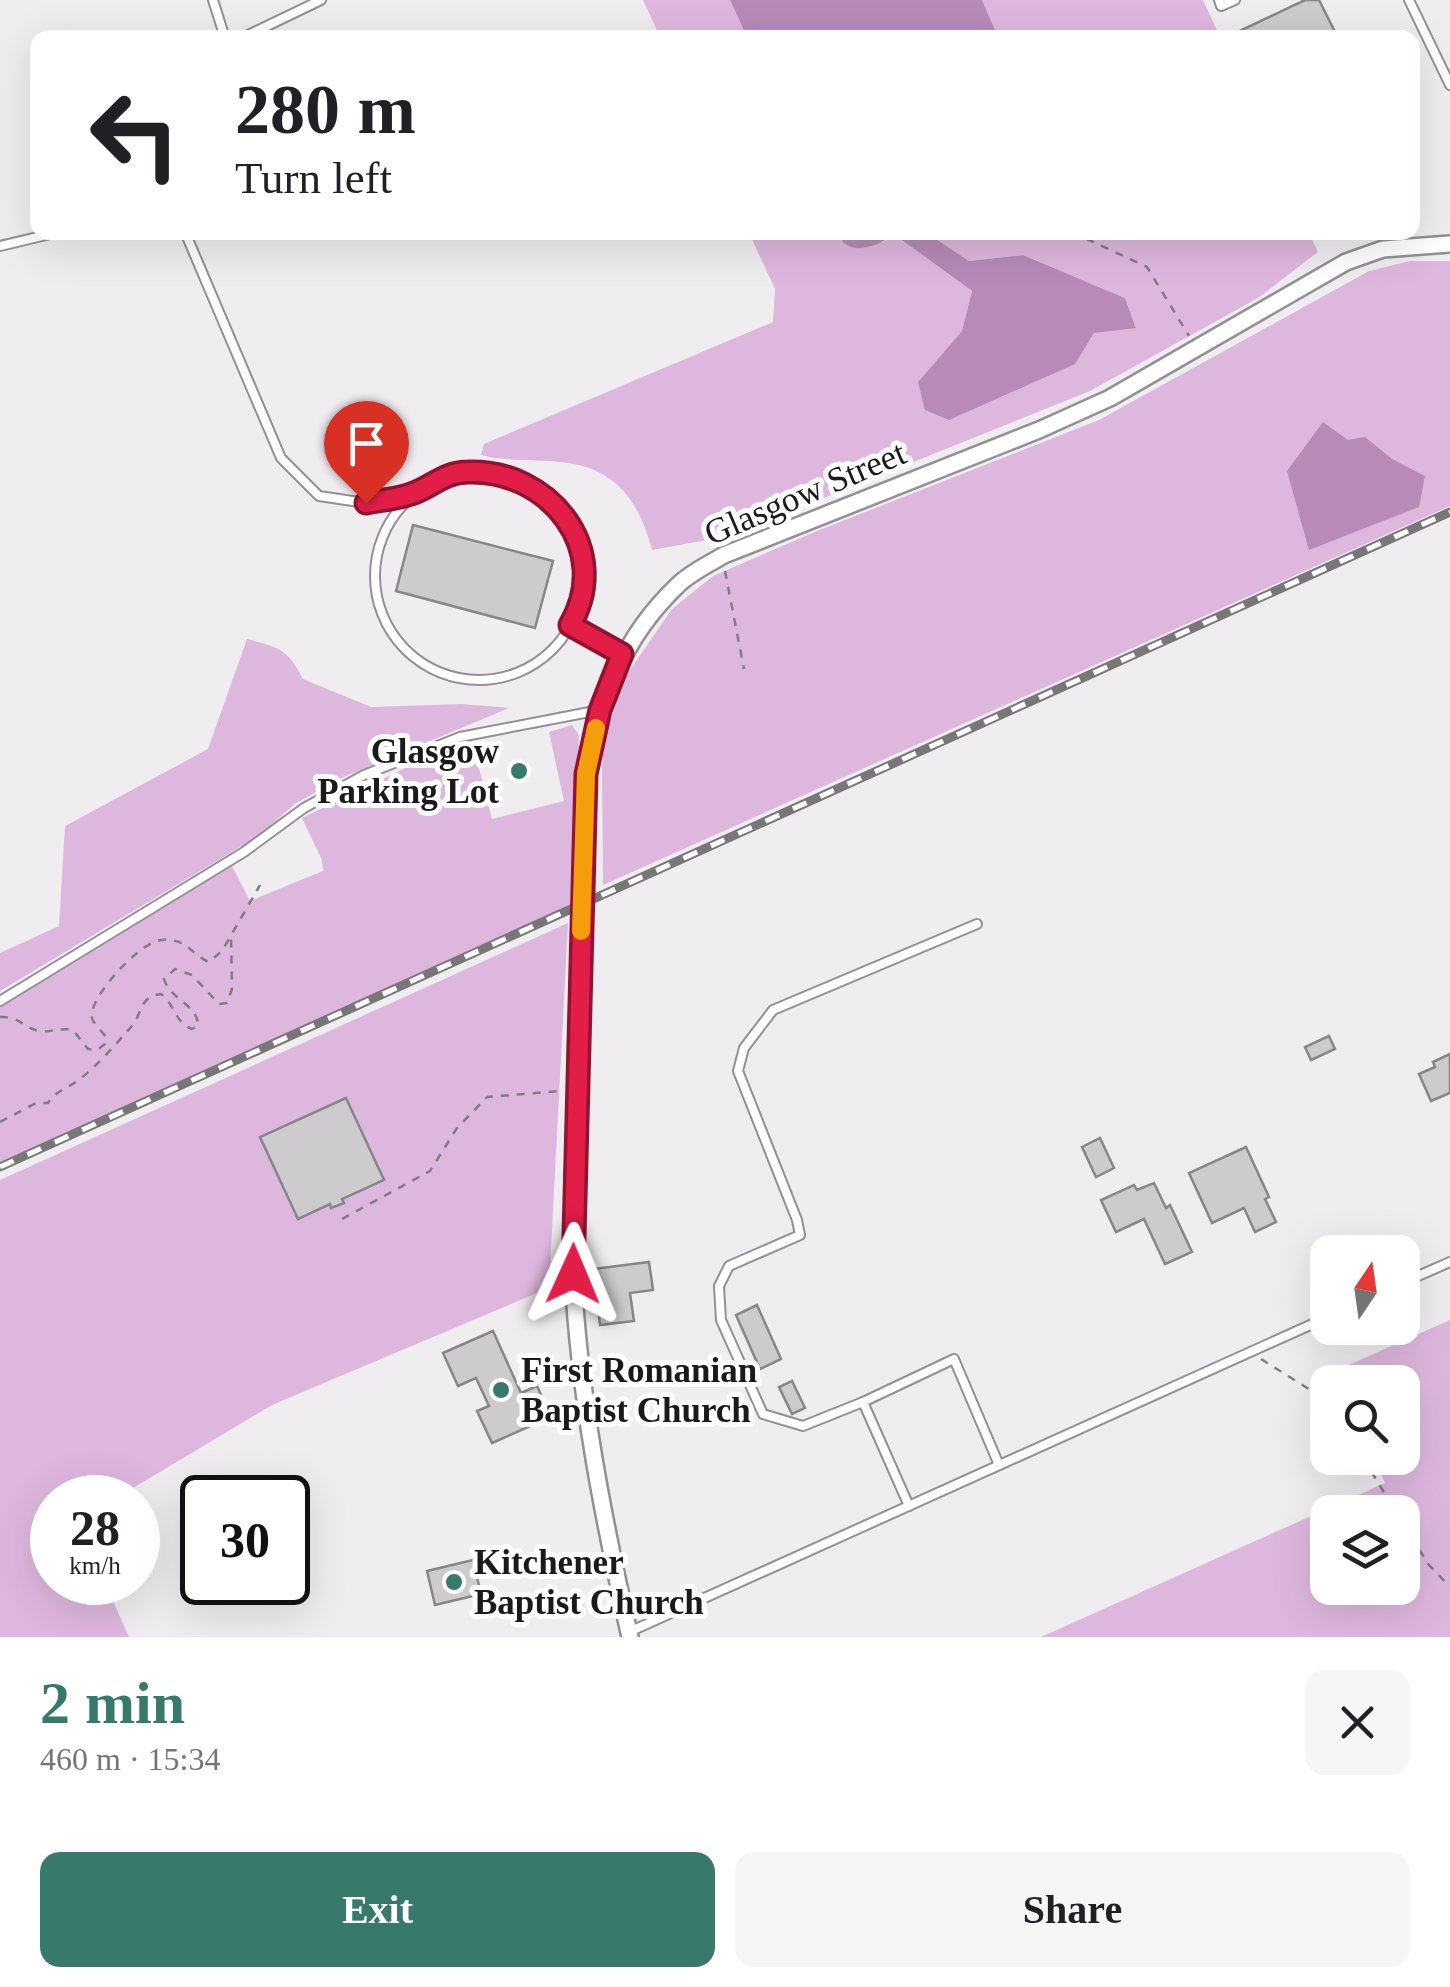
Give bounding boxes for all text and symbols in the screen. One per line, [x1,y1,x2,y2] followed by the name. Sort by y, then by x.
[70,70,200,200] icon: left
[235,71,416,148] text: 280 m
[235,153,392,203] text: Turn left
[324,401,409,504] pin
[339,416,394,471] icon: arrive
[699,433,912,553] street label: Glasgow Street
[317,732,500,811] place label: Glasgow Parking Lot
[508,760,530,782] marker: Glasgow Parking Lot
[521,1222,625,1326] position arrow
[1310,1235,1420,1345] north arrow
[1310,1235,1420,1605] map controls
[521,1351,757,1430] place label: First Romanian Baptist Church
[1310,1365,1420,1475] button: search
[490,1379,512,1401] marker: First Romanian Baptist Church
[180,1475,310,1605] speed limit sign: 30
[1310,1495,1420,1605] button: layers
[70,1500,120,1556] text: 28
[474,1543,704,1622] place label: Kitchener Baptist Church
[69,1552,121,1579] text: km/h
[443,1571,465,1593] marker: Kitchener Baptist Church
[40,1670,185,1736] text: 2 min
[1305,1670,1410,1775] button: close
[40,1741,220,1777] text: 460 m · 15:34
[40,1852,715,1967] button: Exit
[735,1852,1410,1967] button: Share

